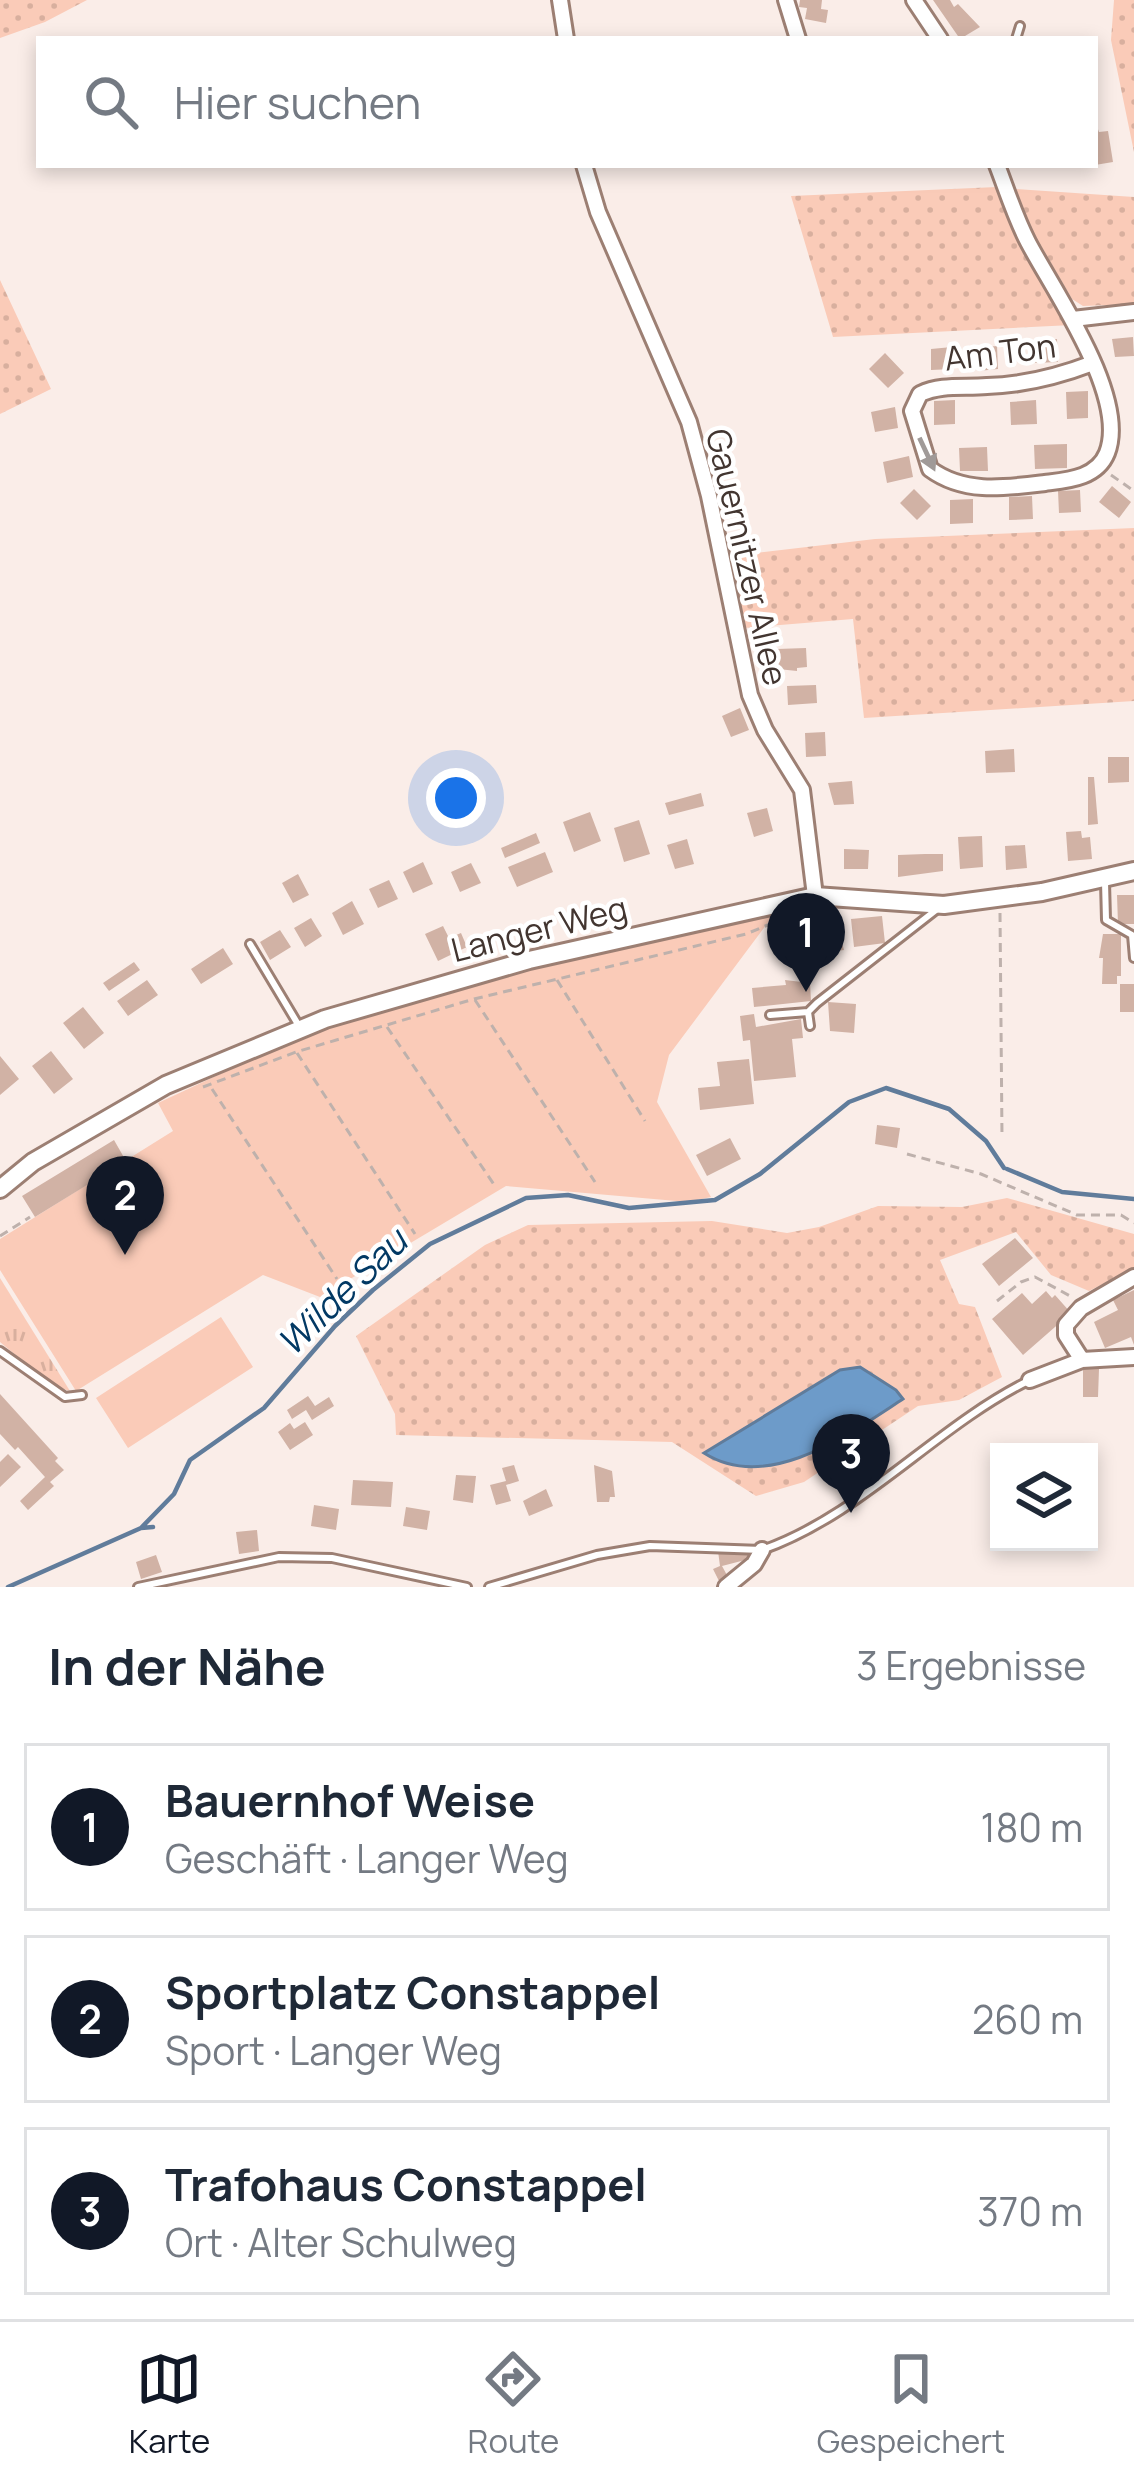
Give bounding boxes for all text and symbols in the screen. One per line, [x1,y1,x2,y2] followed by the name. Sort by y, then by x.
[36,36,1098,168] search box
[78,69,144,135] icon: search
[174,71,421,133] text: Hier suchen
[942,322,1058,381] street label: Am Ton
[696,424,799,689] street label: Gauernitzer Allee
[917,436,937,471] one-way arrow
[426,768,486,828] your location
[446,885,632,972] street label: Langer Weg
[767,893,845,992] pin: 1
[86,1156,164,1255] pin: 2
[266,1216,419,1366] water label: Wilde Sau
[812,1414,890,1513] pin: 3
[990,1443,1098,1551] map controls
[990,1443,1098,1551] button: layers
[48,1631,326,1700] text: In der Nähe
[856,1638,1086,1692] text: 3 Ergebnisse
[165,1769,535,1831] text: Bauernhof Weise
[81,1800,99,1854] text: 1
[980,1800,1083,1854] text: 180 m
[165,1831,569,1885] text: Geschäft · Langer Weg
[165,1961,660,2023] text: Sportplatz Constappel
[78,1992,102,2046] text: 2
[972,1992,1083,2046] text: 260 m
[165,2023,502,2077] text: Sport · Langer Weg
[165,2153,647,2215] text: Trafohaus Constappel
[79,2184,101,2238] text: 3
[977,2184,1083,2238] text: 370 m
[165,2215,517,2269] text: Ort · Alter Schulweg
[129,2346,210,2463] tab: Karte
[468,2346,559,2463] tab: Route
[817,2346,1005,2463] tab: Gespeichert

